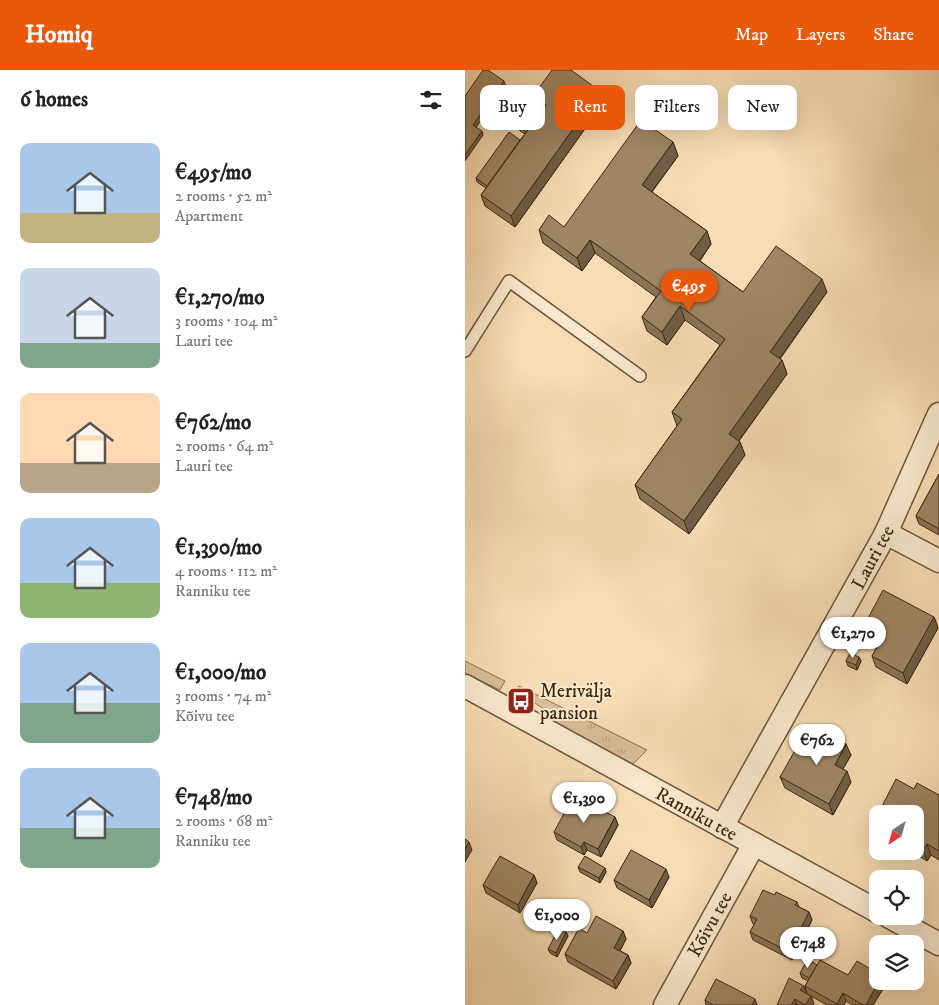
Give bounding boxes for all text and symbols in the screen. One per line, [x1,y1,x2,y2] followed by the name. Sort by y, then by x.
[25,20,93,50] text: Homiq
[735,24,768,46] text: Map
[796,24,845,46] text: Layers
[873,24,914,46] text: Share
[480,85,545,130] chip: Buy
[555,85,625,130] chip: Rent
[635,85,718,130] chip: Filters
[728,85,797,130] chip: New
[417,86,445,114] icon: filters
[20,87,88,113] text: 6 homes
[175,160,252,186] text: €495/mo
[60,163,120,223] icon: home
[175,186,272,206] text: 2 rooms · 52 m²
[175,206,243,226] text: Apartment
[659,270,719,312] pin: €495
[672,276,706,296] text: €495
[175,285,265,311] text: €1,270/mo
[60,288,120,348] icon: home
[175,311,278,331] text: 3 rooms · 104 m²
[175,331,233,351] text: Lauri tee
[175,410,251,436] text: €762/mo
[60,413,120,473] icon: home
[175,436,274,456] text: 2 rooms · 64 m²
[175,456,233,476] text: Lauri tee
[847,522,900,593] street label: Lauri tee
[175,535,262,561] text: €1,390/mo
[60,538,120,598] icon: home
[175,561,277,581] text: 4 rooms · 112 m²
[175,581,251,601] text: Ranniku tee
[812,616,894,659] pin: €1,270
[831,623,875,643] text: €1,270
[175,660,266,686] text: €1,000/mo
[60,663,120,723] icon: home
[539,680,612,725] place label: Merivälja pansion
[175,686,272,706] text: 3 rooms · 74 m²
[506,686,536,716] bus stop icon: Merivälja pansion
[175,706,235,726] text: Kõivu tee
[787,724,847,766] pin: €762
[800,730,834,750] text: €762
[543,782,625,824] pin: €1,390
[651,782,741,846] street label: Ranniku tee
[175,785,252,811] text: €748/mo
[60,788,120,848] icon: home
[563,788,605,808] text: €1,390
[869,805,924,860] north arrow
[869,805,924,990] map controls
[175,811,272,831] text: 2 rooms · 68 m²
[175,831,251,851] text: Ranniku tee
[869,870,924,925] button: locate
[683,888,738,961] street label: Kõivu tee
[516,898,598,941] pin: €1,000
[534,905,580,925] text: €1,000
[778,926,838,969] pin: €748
[791,933,825,953] text: €748
[869,935,924,990] button: layers

